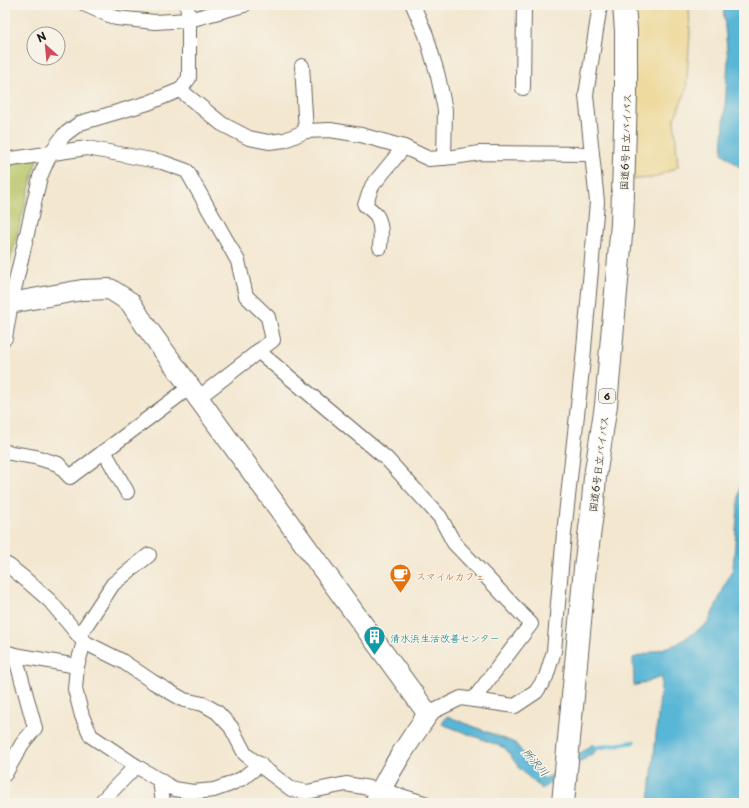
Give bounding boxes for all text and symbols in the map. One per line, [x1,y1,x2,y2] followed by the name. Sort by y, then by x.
[26,26,66,66] north arrow
[33,27,49,46] text: N
[616,93,634,191] street label: 国道6号日立バイパス
[599,389,615,403] road number: 6
[585,415,611,513] street label: 国道6号日立バイパス
[388,562,414,595] cafe icon: スマイルカフェ
[416,568,485,583] place label: スマイルカフェ
[361,624,387,657] building icon: 清水浜生活改善センター
[390,630,500,645] place label: 清水浜生活改善センター
[519,744,553,780] water label: 所沢川

